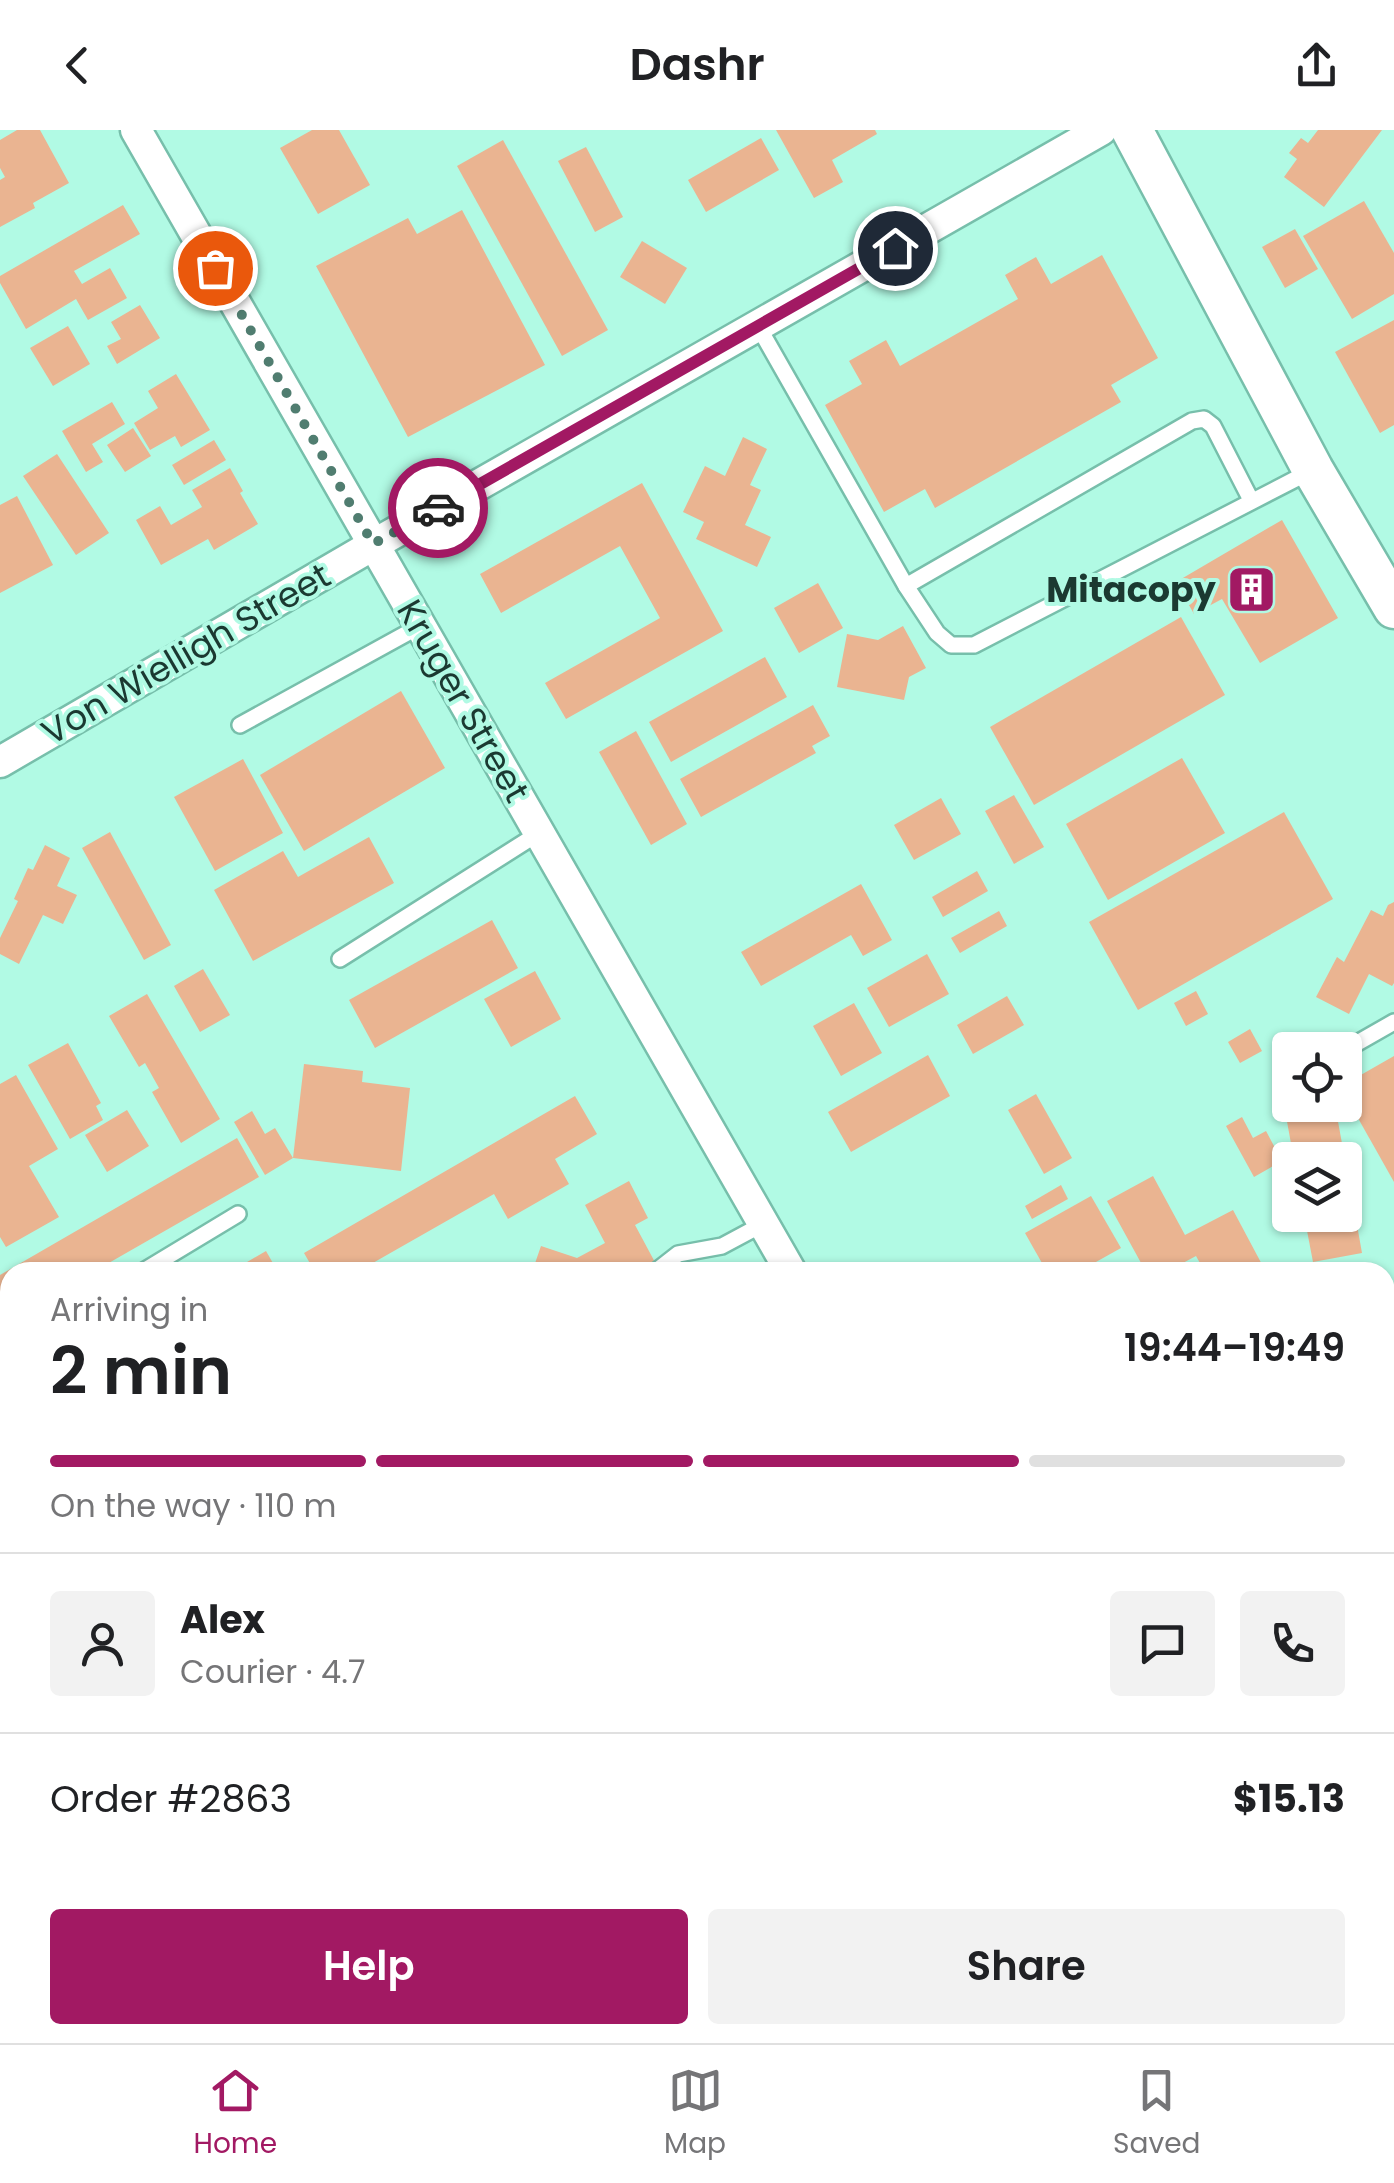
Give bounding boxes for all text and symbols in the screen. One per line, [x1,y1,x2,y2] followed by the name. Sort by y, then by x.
[629,33,765,96] text: Dashr
[50,38,105,93] icon: back
[1289,38,1344,93] icon: share
[853,206,938,291] pin
[868,221,923,276] icon: home
[173,226,258,311] pin
[188,241,243,296] icon: bag
[388,458,488,558] courier
[411,481,466,536] icon: car
[32,551,339,756] street label: Von Wielligh Street
[1225,564,1277,616] building icon: Mitacopy
[1046,565,1217,614] place label: Mitacopy
[386,590,541,811] street label: Kruger Street
[1272,1032,1362,1232] map controls
[1272,1032,1362,1122] button: locate
[1272,1142,1362,1232] button: layers
[50,1287,208,1332] text: Arriving in
[1124,1321,1345,1374] text: 19:44–19:49
[50,1326,232,1417] text: 2 min
[50,1483,337,1528] text: On the way · 110 m
[50,1591,155,1696] button: person
[1110,1591,1215,1696] button: chat
[1240,1591,1345,1696] button: phone
[180,1593,265,1646] text: Alex
[180,1649,365,1694] text: Courier · 4.7
[50,1772,292,1825] text: Order #2863
[1233,1772,1345,1825] text: $15.13
[50,1909,688,2024] button: Help
[708,1909,1345,2024] button: Share
[194,2063,277,2165] tab: Home
[664,2063,726,2165] tab: Map
[1113,2063,1200,2165] tab: Saved

